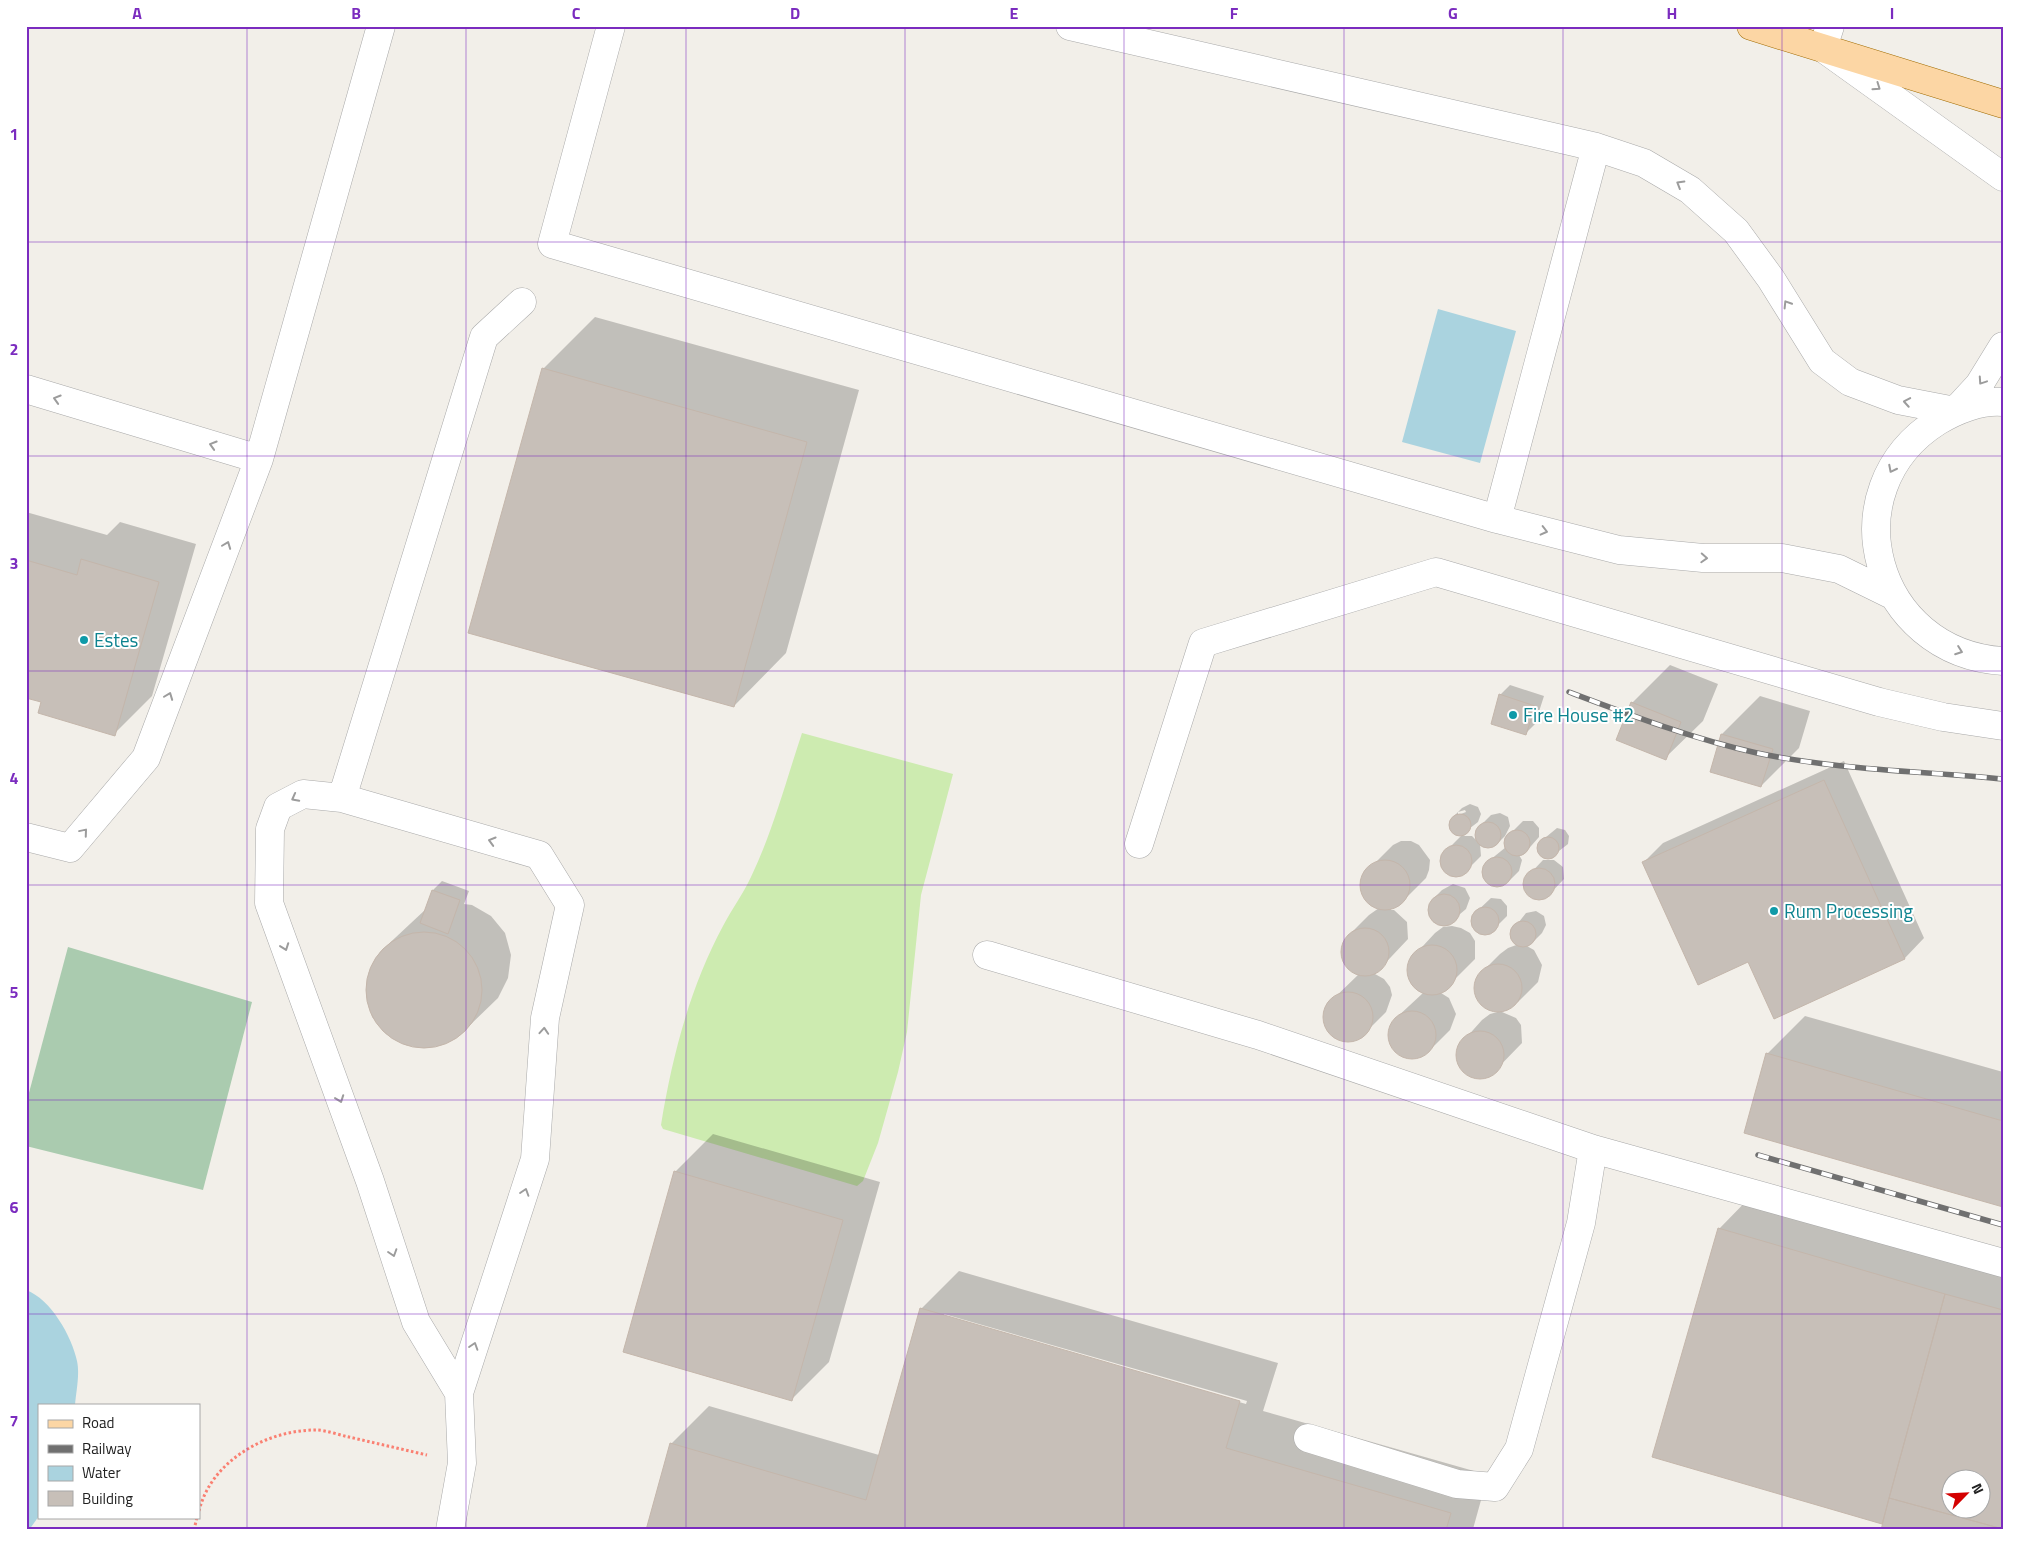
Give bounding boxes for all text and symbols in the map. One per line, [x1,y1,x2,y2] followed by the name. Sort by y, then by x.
[132,1,142,25] text: A
[351,1,361,25] text: B
[572,1,581,25] text: C
[790,1,800,25] text: D
[1010,1,1019,25] text: E
[1230,1,1239,25] text: F
[1448,1,1458,25] text: G
[1667,1,1677,25] text: H
[1890,1,1894,25] text: I
[1871,81,1880,89] one-way arrow
[10,122,18,146] text: 1
[1676,181,1685,191] one-way arrow
[1783,301,1793,310] one-way arrow
[10,337,18,361] text: 2
[1978,375,1988,384] one-way arrow
[54,394,62,404] one-way arrow
[1903,398,1912,408] one-way arrow
[209,441,217,451] one-way arrow
[1888,464,1898,473] one-way arrow
[1539,525,1548,536] one-way arrow
[221,541,231,549] one-way arrow
[10,551,18,575] text: 3
[1700,552,1708,563] one-way arrow
[94,625,139,654] place label: Estes
[78,634,90,646] marker: Estes
[1954,645,1963,655] one-way arrow
[163,693,173,701] one-way arrow
[1523,700,1634,729] place label: Fire House #2
[1507,709,1519,721] marker: Fire House #2
[10,766,19,790] text: 4
[291,792,300,802] one-way arrow
[78,829,86,838] one-way arrow
[488,837,497,847] one-way arrow
[1784,896,1913,925] place label: Rum Processing
[1768,905,1780,917] marker: Rum Processing
[279,942,289,950] one-way arrow
[10,980,19,1004] text: 5
[539,1027,550,1035] one-way arrow
[334,1095,344,1103] one-way arrow
[519,1188,529,1196] one-way arrow
[10,1195,19,1219] text: 6
[387,1248,397,1257] one-way arrow
[469,1343,479,1351] one-way arrow
[38,1404,200,1518] legend
[10,1409,18,1433] text: 7
[82,1411,114,1434] text: Road
[82,1437,132,1460] text: Railway
[82,1461,121,1484] text: Water
[1942,1468,1992,1518] north arrow
[1967,1480,1990,1497] text: N
[82,1487,133,1510] text: Building

